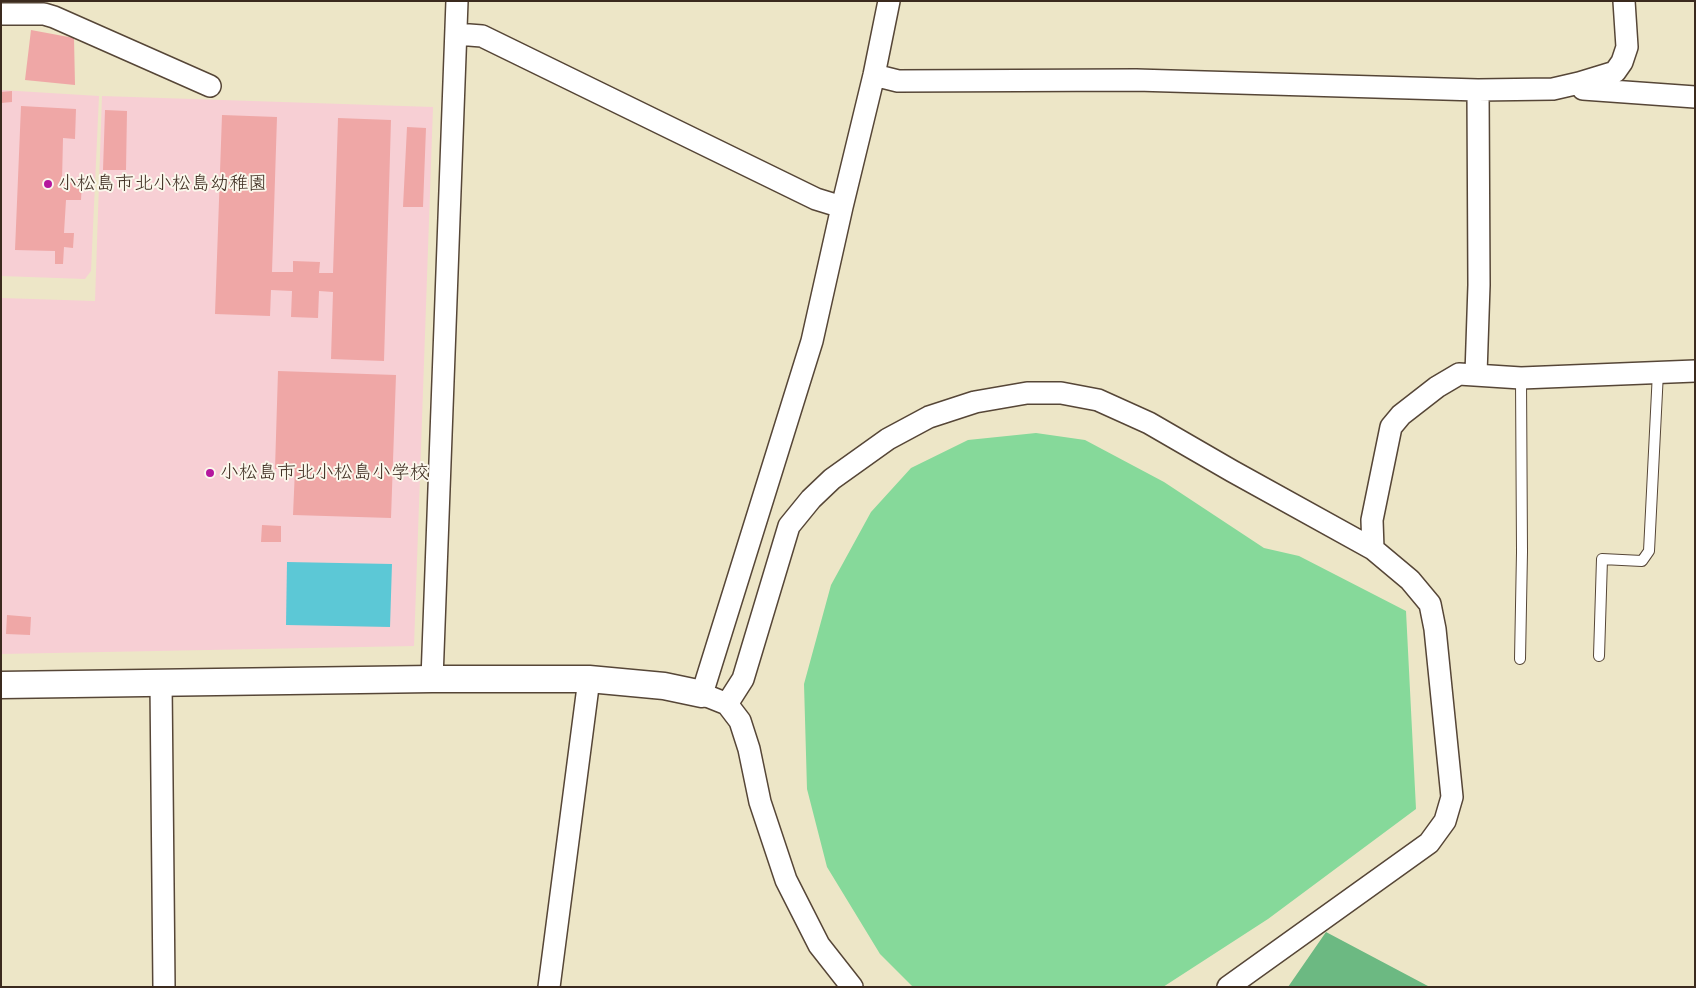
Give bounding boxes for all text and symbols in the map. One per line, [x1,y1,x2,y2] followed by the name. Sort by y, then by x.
[58,173,267,195] place label: 小松島市北小松島幼稚園
[42,178,54,190] marker: 小松島市北小松島幼稚園
[220,462,429,484] place label: 小松島市北小松島小学校
[204,467,216,479] marker: 小松島市北小松島小学校

